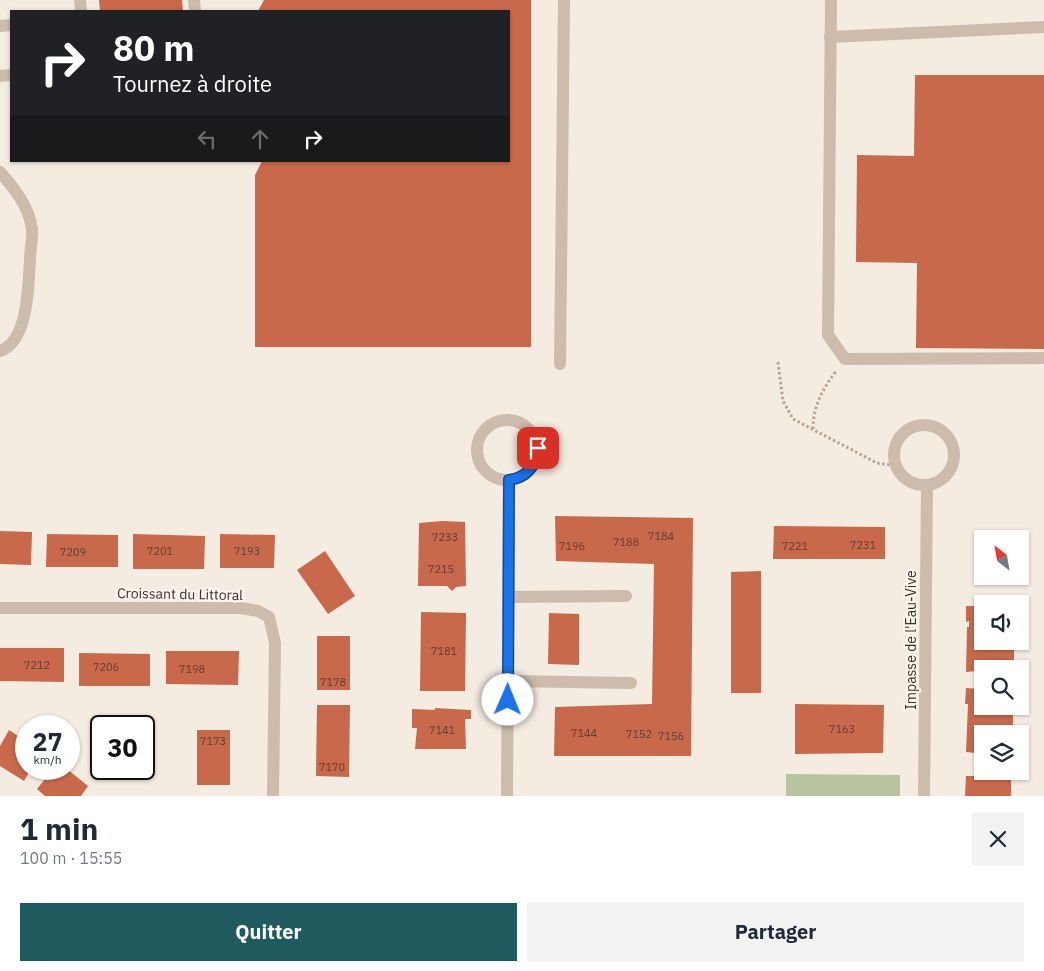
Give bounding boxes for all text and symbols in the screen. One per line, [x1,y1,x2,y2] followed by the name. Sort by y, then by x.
[113,25,195,71] text: 80 m
[30,30,95,95] icon: right
[113,69,272,98] text: Tournez à droite
[193,125,221,153] icon: left
[246,125,274,153] icon: ahead
[299,125,327,153] icon: right
[517,427,559,469] pin
[524,434,552,462] icon: arrive
[648,529,675,543] house number: 7184
[432,530,458,544] house number: 7233
[974,530,1029,585] north arrow
[974,530,1029,780] map controls
[613,535,639,549] house number: 7188
[850,538,877,552] house number: 7231
[559,539,585,553] house number: 7196
[782,539,809,553] house number: 7221
[147,544,174,558] house number: 7201
[234,544,260,558] house number: 7193
[60,545,86,559] house number: 7209
[428,562,454,576] house number: 7215
[902,570,920,710] street label: Impasse de l'Eau-Vive
[117,584,243,604] street label: Croissant du Littoral
[974,595,1029,650] button: sound
[431,644,458,658] house number: 7181
[24,658,50,672] house number: 7212
[93,660,119,674] house number: 7206
[974,660,1029,715] button: search
[179,662,205,676] house number: 7198
[481,673,533,725] position arrow
[320,675,346,689] house number: 7178
[90,715,155,780] speed limit sign: 30
[829,722,855,736] house number: 7163
[429,723,456,737] house number: 7141
[32,725,63,758] text: 27
[974,725,1029,780] button: layers
[571,726,598,740] house number: 7144
[626,727,652,741] house number: 7152
[658,729,684,743] house number: 7156
[200,734,226,748] house number: 7173
[33,752,62,767] text: km/h
[319,760,345,774] house number: 7170
[20,809,98,848] text: 1 min
[972,813,1024,865] button: close
[20,848,122,868] text: 100 m · 15:55
[20,903,517,961] button: Quitter
[527,903,1024,961] button: Partager

